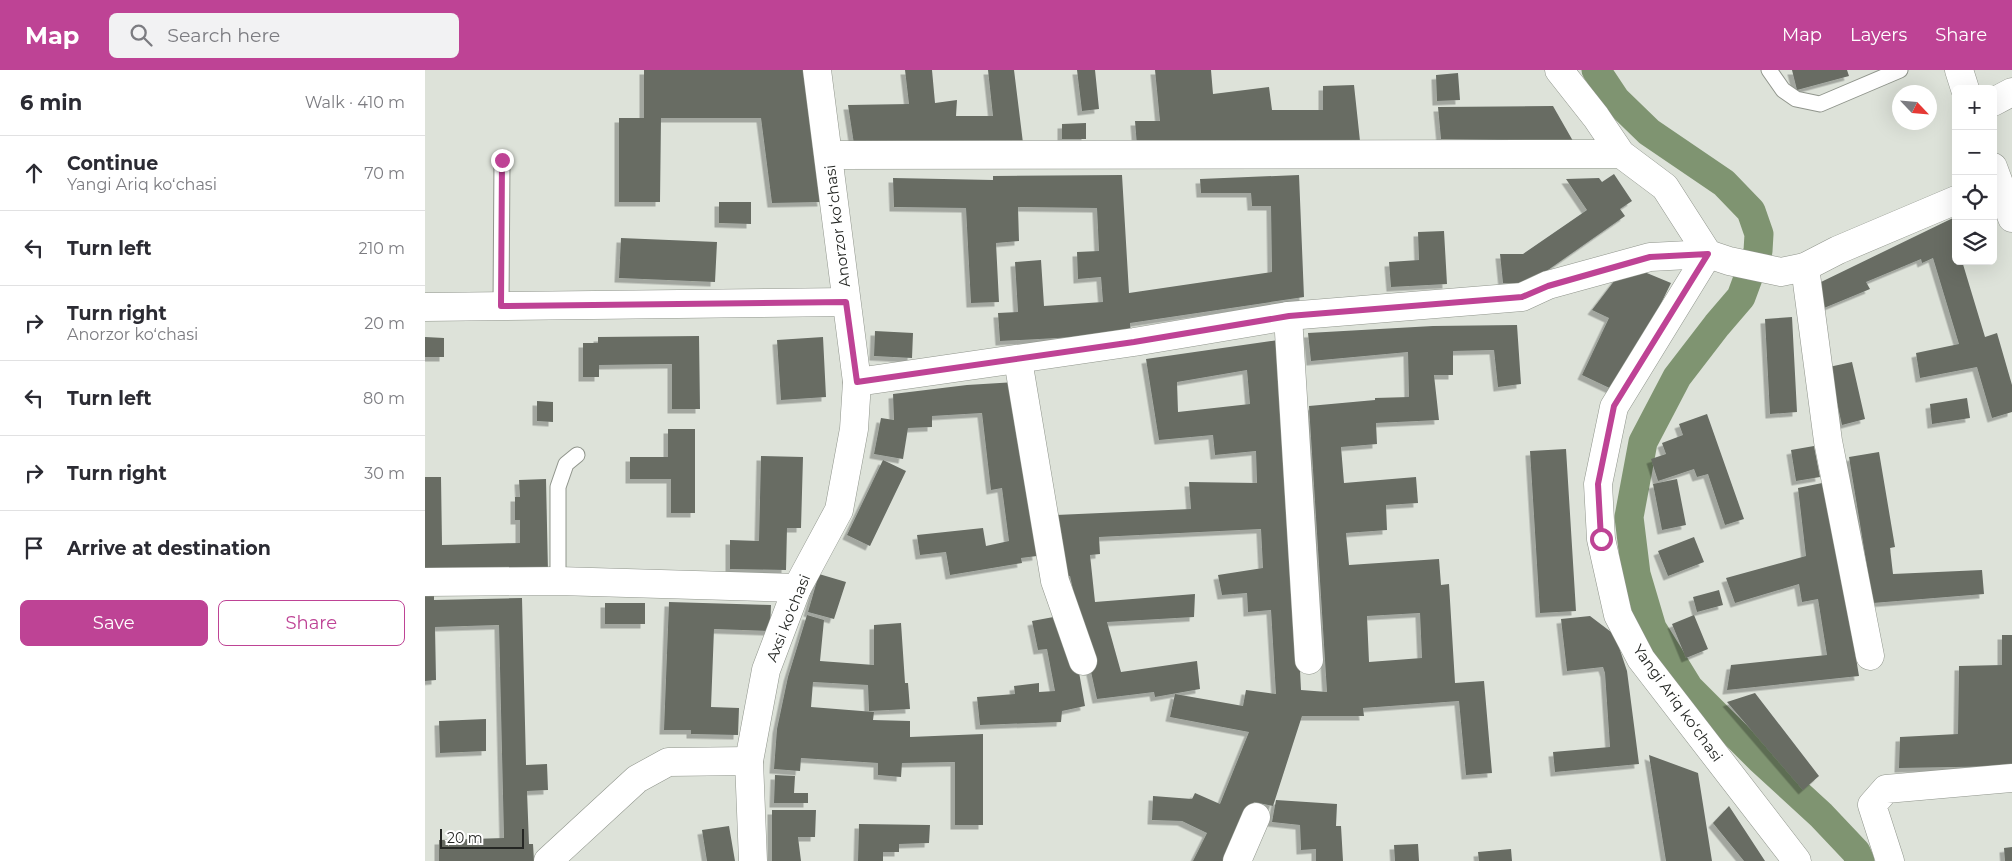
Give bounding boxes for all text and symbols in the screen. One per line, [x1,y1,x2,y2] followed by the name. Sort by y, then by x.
[109,13,459,58] search box
[25,21,79,50] text: Map
[127,21,155,49] icon: search
[167,24,280,47] text: Search here
[1782,24,1822,46] text: Map
[1850,24,1907,46] text: Layers
[1935,24,1987,46] text: Share
[1892,85,1937,130] north arrow
[1952,85,1997,265] map controls
[1952,85,1997,130] button: +
[20,90,82,115] text: 6 min
[305,93,405,112] text: Walk · 410 m
[1952,130,1997,175] button: −
[491,149,514,172] route end
[67,152,158,175] text: Continue
[20,159,48,187] icon: ahead
[364,164,405,183] text: 70 m
[820,164,854,288] street label: Anorzor koʻchasi
[67,175,217,194] text: Yangi Ariq koʻchasi
[1952,175,1997,220] button: locate
[1952,220,1997,265] button: layers
[20,234,48,262] icon: left
[67,237,152,260] text: Turn left
[358,239,405,258] text: 210 m
[67,302,167,325] text: Turn right
[20,309,48,337] icon: right
[364,314,405,333] text: 20 m
[67,325,198,344] text: Anorzor koʻchasi
[20,384,48,412] icon: left
[67,387,152,410] text: Turn left
[363,389,405,408] text: 80 m
[20,459,48,487] icon: right
[67,462,167,485] text: Turn right
[364,464,405,483] text: 30 m
[1590,528,1613,551] route start
[20,534,48,562] icon: arrive
[67,537,271,560] text: Arrive at destination
[762,571,814,665] street label: Axsi ko'chasi
[20,600,208,646] button: Save
[218,600,405,646] button: Share
[1629,641,1727,765] street label: Yangi Ariq koʻchasi
[440,826,524,849] scale bar
[447,829,483,847] text: 20 m

